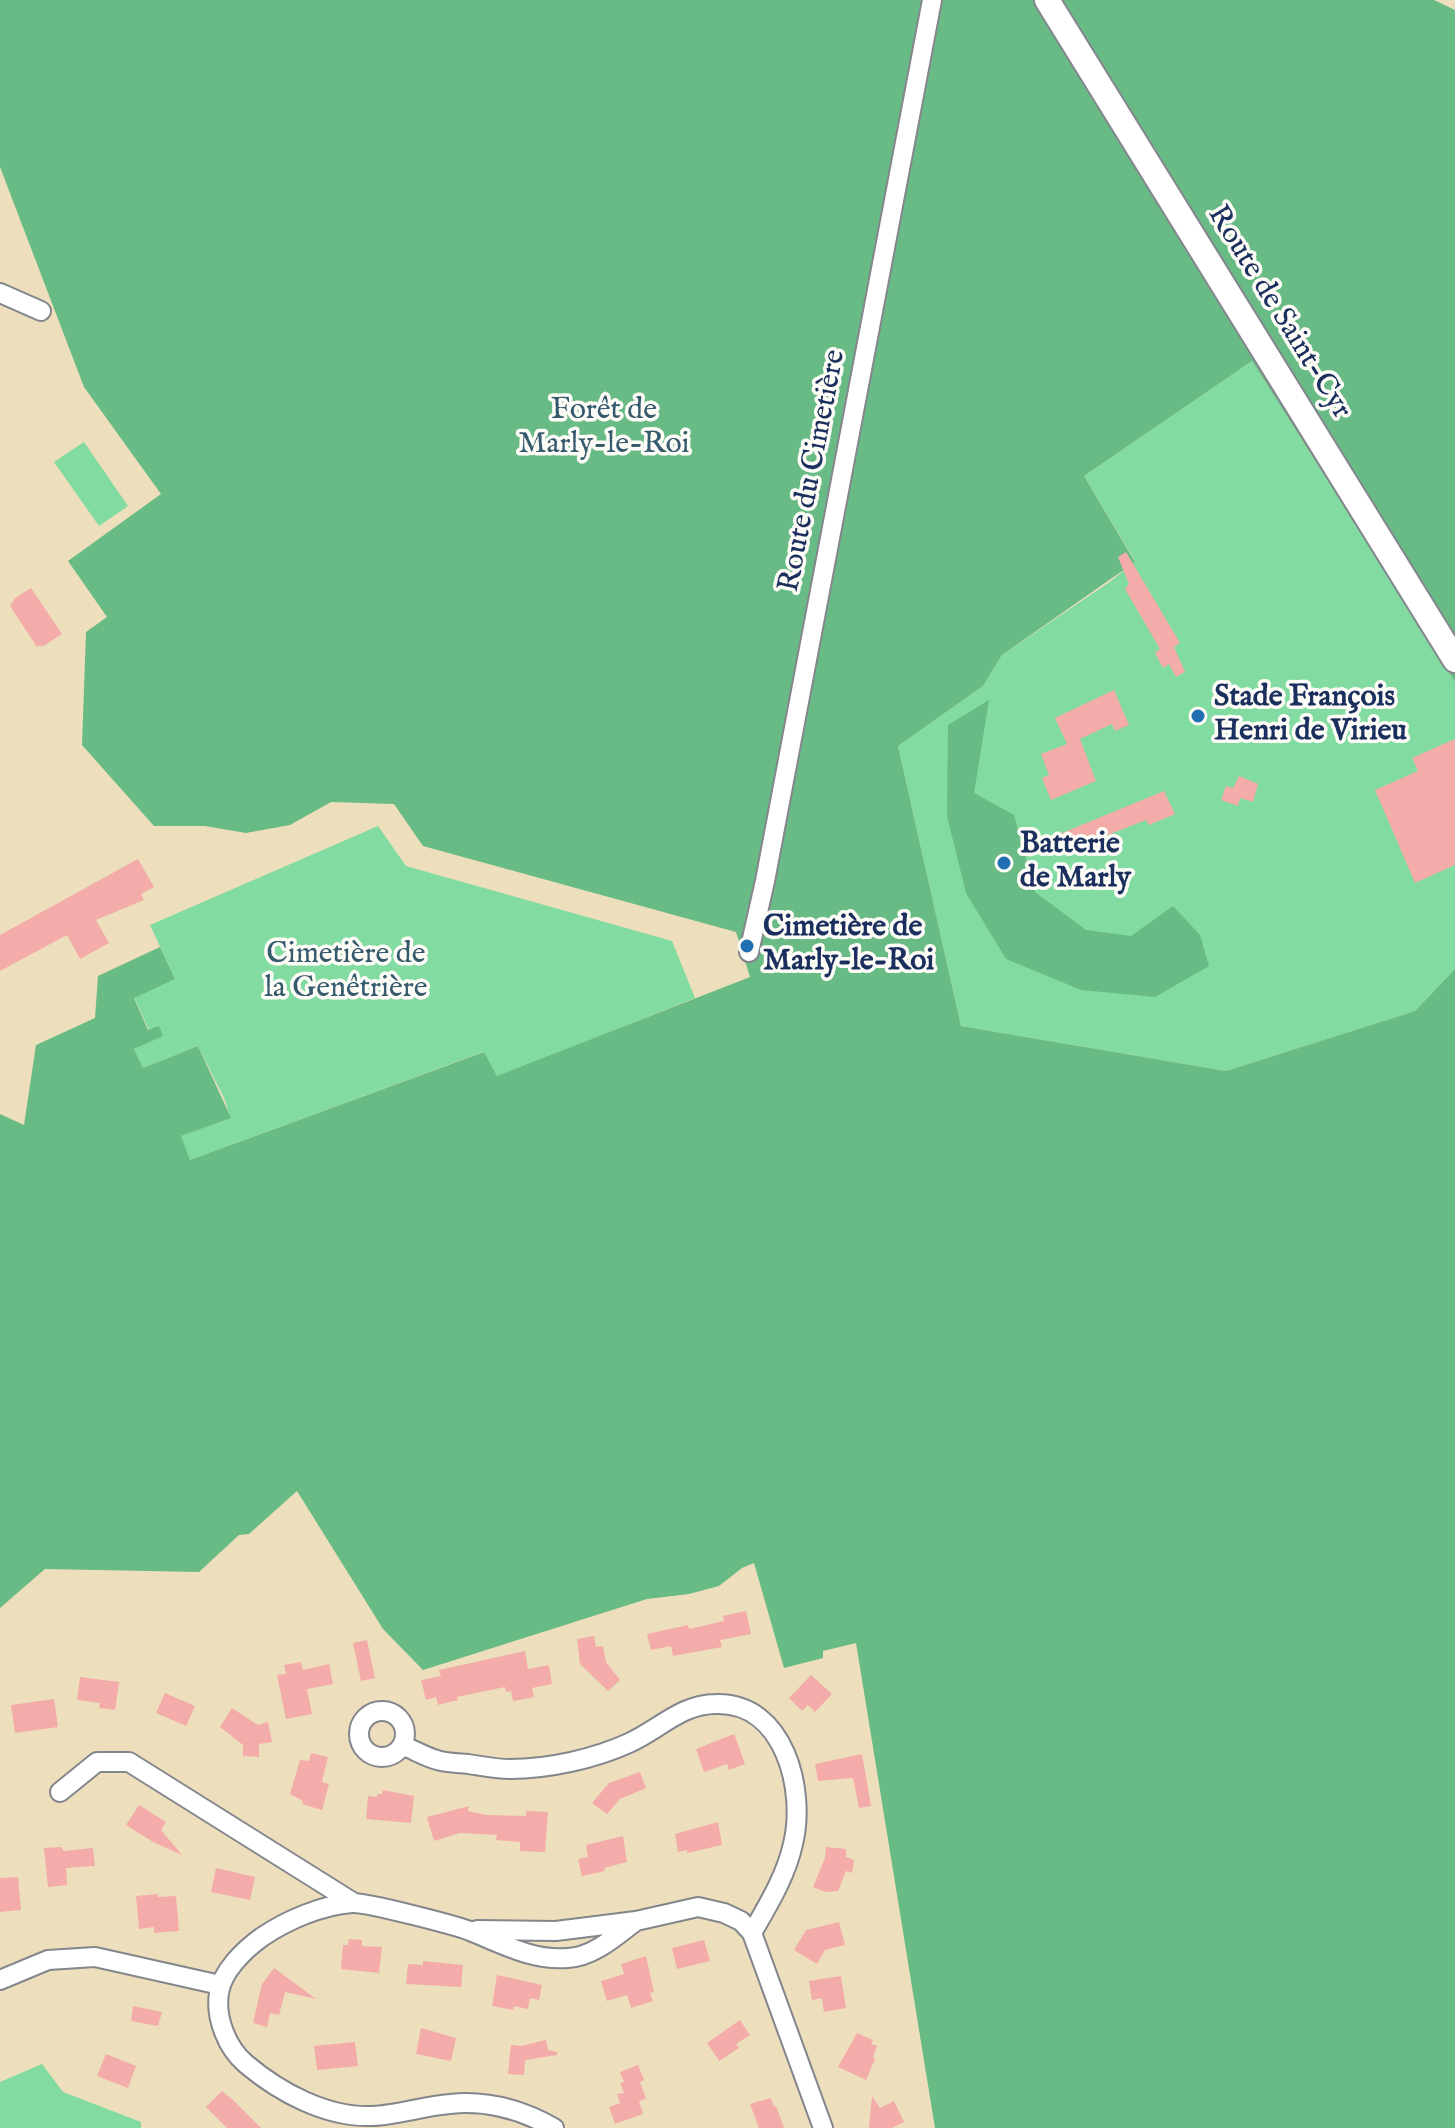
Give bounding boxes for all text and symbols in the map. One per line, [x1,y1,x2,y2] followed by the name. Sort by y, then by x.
[1198,200,1358,426] street label: Route de Saint-Cyr
[773,347,855,595] street label: Route du Cimetière
[518,394,690,464] park label: Forêt de Marly-le-Roi
[1214,681,1407,752] place label: Stade François Henri de Virieu
[1189,707,1207,725] marker: Stade François Henri de Virieu
[1020,828,1131,898] place label: Batterie de Marly
[995,854,1013,872] marker: Batterie de Marly
[763,911,934,982] place label: Cimetière de Marly-le-Roi
[738,937,756,955] marker: Cimetière de Marly-le-Roi
[265,938,427,1008] park label: Cimetière de la Genêtrière

